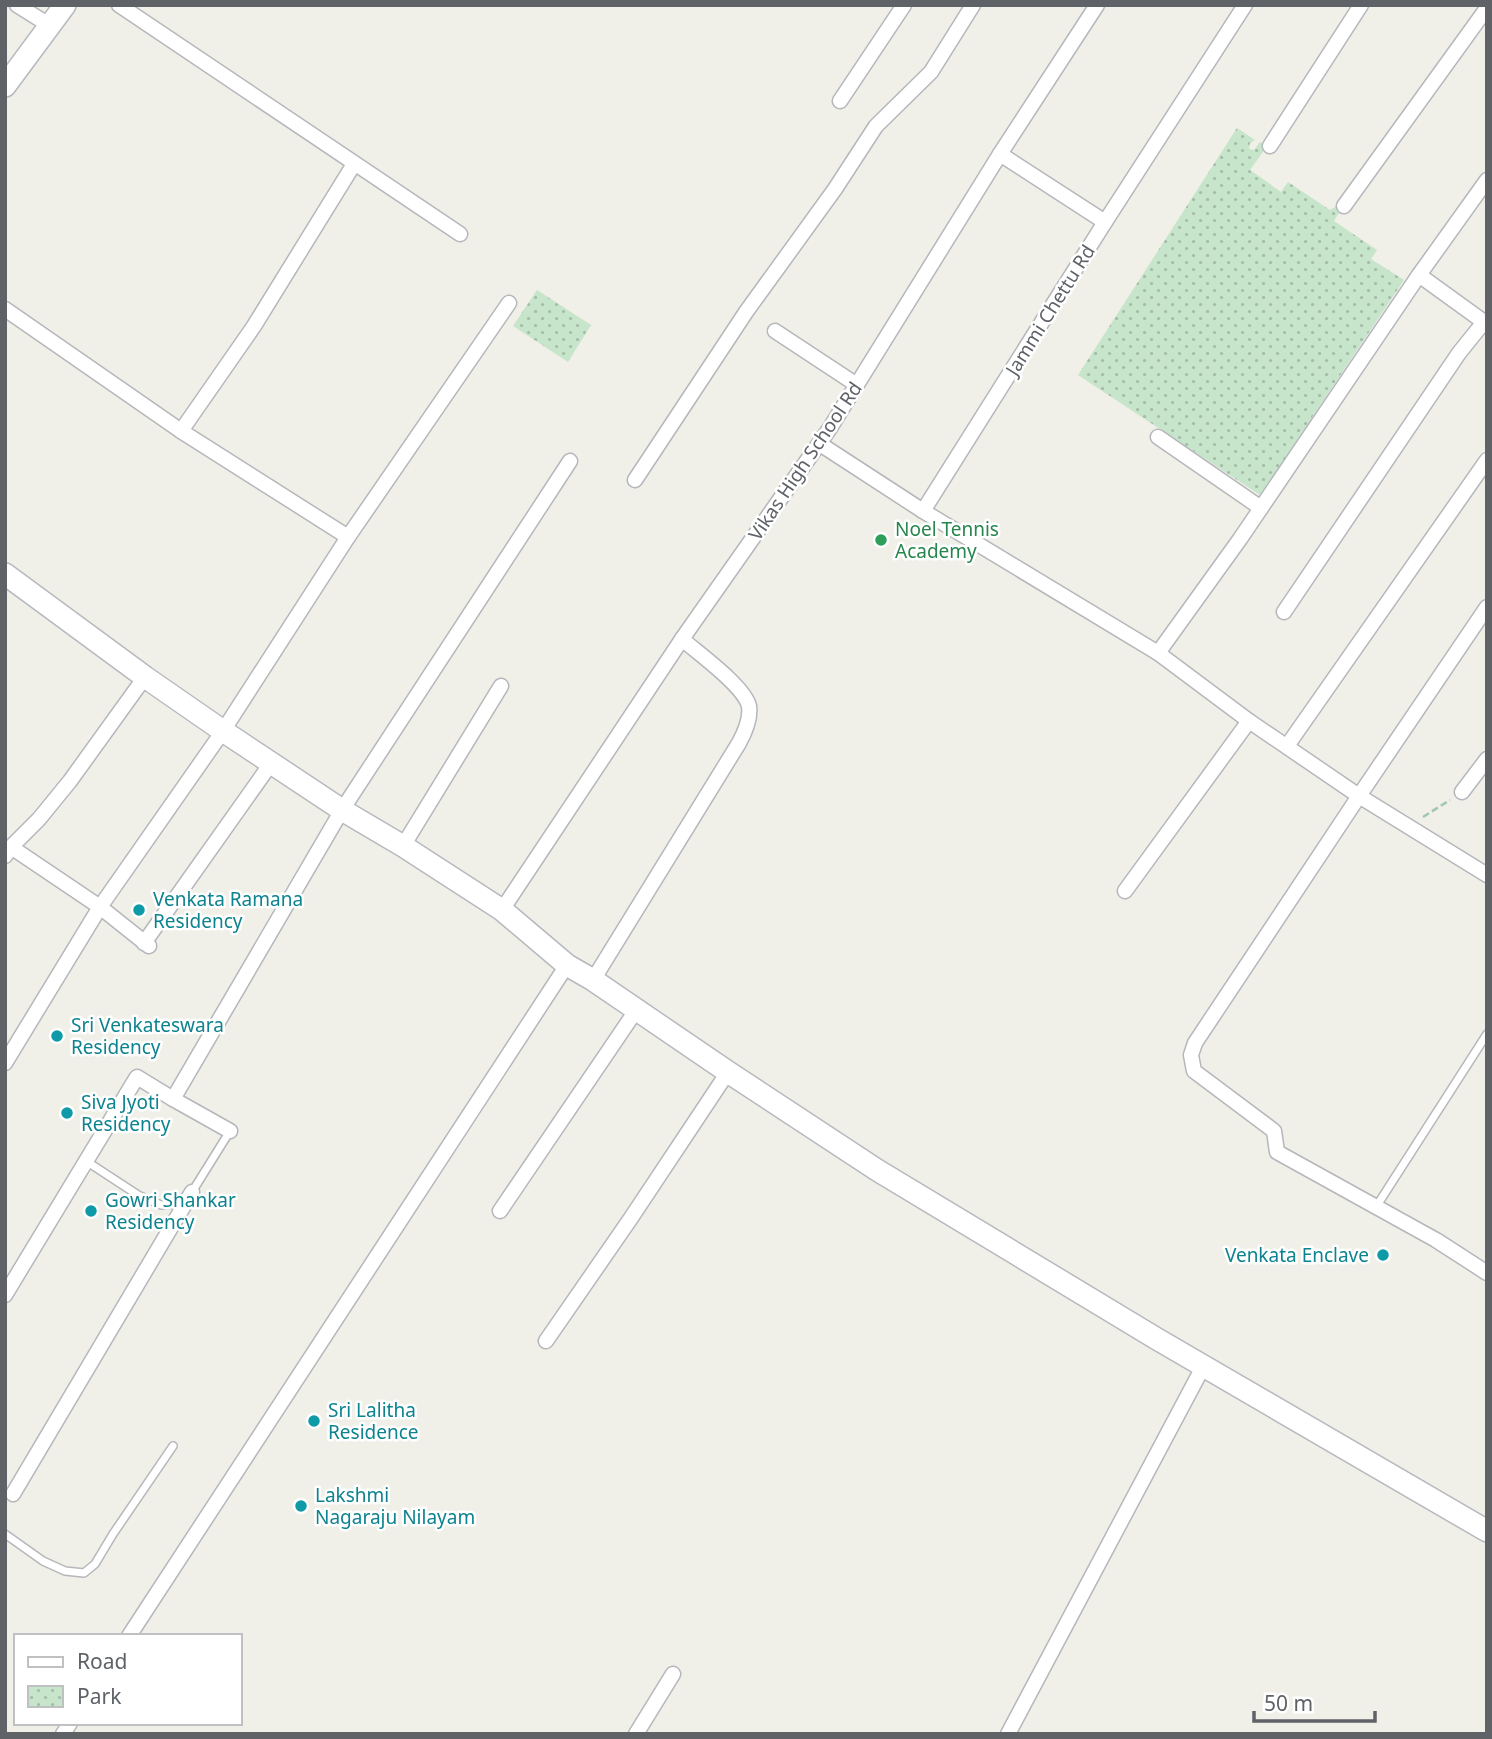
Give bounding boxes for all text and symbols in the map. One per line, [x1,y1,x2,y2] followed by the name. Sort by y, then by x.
[998,240,1101,382] street label: Jammi Chettu Rd
[742,377,868,545] street label: Vikas High School Rd
[895,516,999,564] place label: Noel Tennis Academy
[873,532,889,548] marker: Noel Tennis Academy
[153,886,303,934] place label: Venkata Ramana Residency
[131,902,147,918] marker: Venkata Ramana Residency
[71,1012,224,1060] place label: Sri Venkateswara Residency
[49,1028,65,1044] marker: Sri Venkateswara Residency
[81,1089,171,1137] place label: Siva Jyoti Residency
[59,1105,75,1121] marker: Siva Jyoti Residency
[105,1187,236,1235] place label: Gowri Shankar Residency
[83,1203,99,1219] marker: Gowri Shankar Residency
[1225,1242,1369,1268] place label: Venkata Enclave
[1375,1247,1391,1263] marker: Venkata Enclave
[328,1397,419,1445] place label: Sri Lalitha Residence
[306,1413,322,1429] marker: Sri Lalitha Residence
[315,1482,475,1530] place label: Lakshmi Nagaraju Nilayam
[293,1498,309,1514] marker: Lakshmi Nagaraju Nilayam
[14,1634,242,1725] legend
[77,1647,127,1675] text: Road
[1254,1680,1375,1724] scale bar
[77,1682,122,1710] text: Park
[1264,1689,1313,1717] text: 50 m

